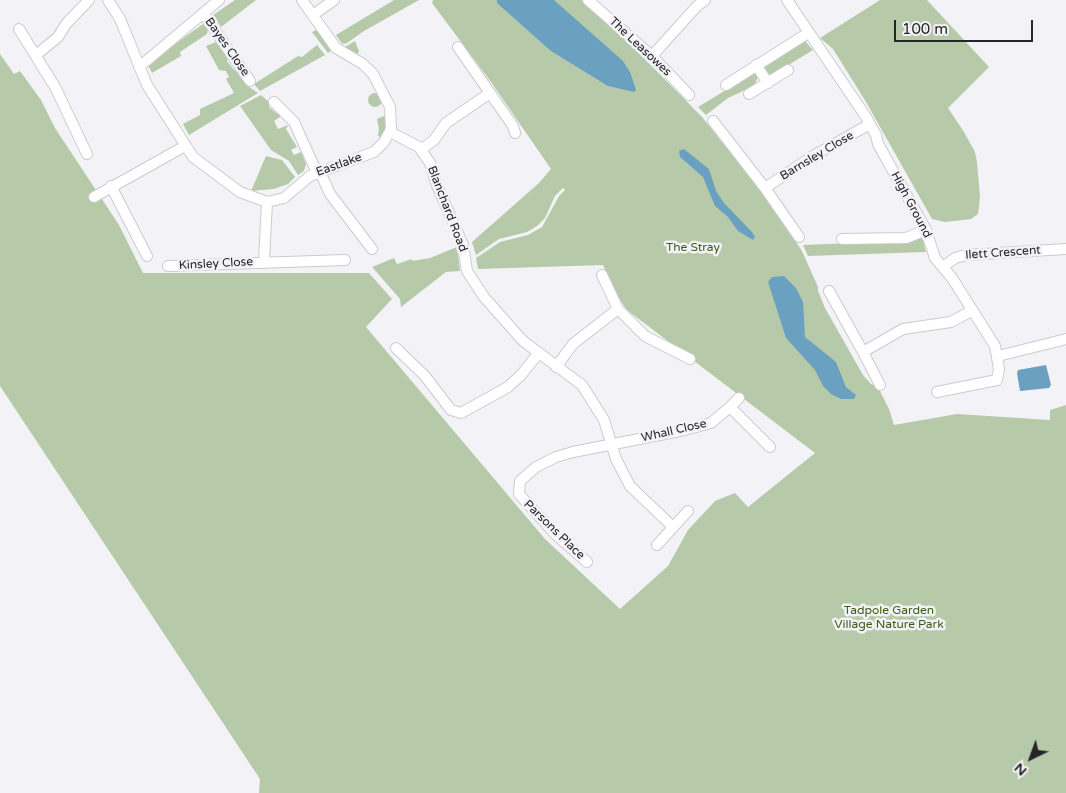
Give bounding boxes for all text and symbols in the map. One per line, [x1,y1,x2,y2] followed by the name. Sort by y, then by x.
[896,10,1035,42] scale bar
[202,15,252,79] street label: Bayes Close
[606,15,674,79] street label: The Leasowes
[902,20,948,38] text: 100 m
[778,128,856,184] street label: Barnsley Close
[314,150,364,180] street label: Eastlake
[424,164,470,254] street label: Blanchard Road
[888,169,934,241] street label: High Ground
[666,241,720,255] park label: The Stray
[965,243,1041,263] street label: Ilett Crescent
[178,255,254,273] street label: Kinsley Close
[640,417,708,445] street label: Whall Close
[521,497,587,563] street label: Parsons Place
[834,604,944,632] park label: Tadpole Garden Village Nature Park
[1006,733,1056,783] north arrow
[1011,759,1030,780] text: N

